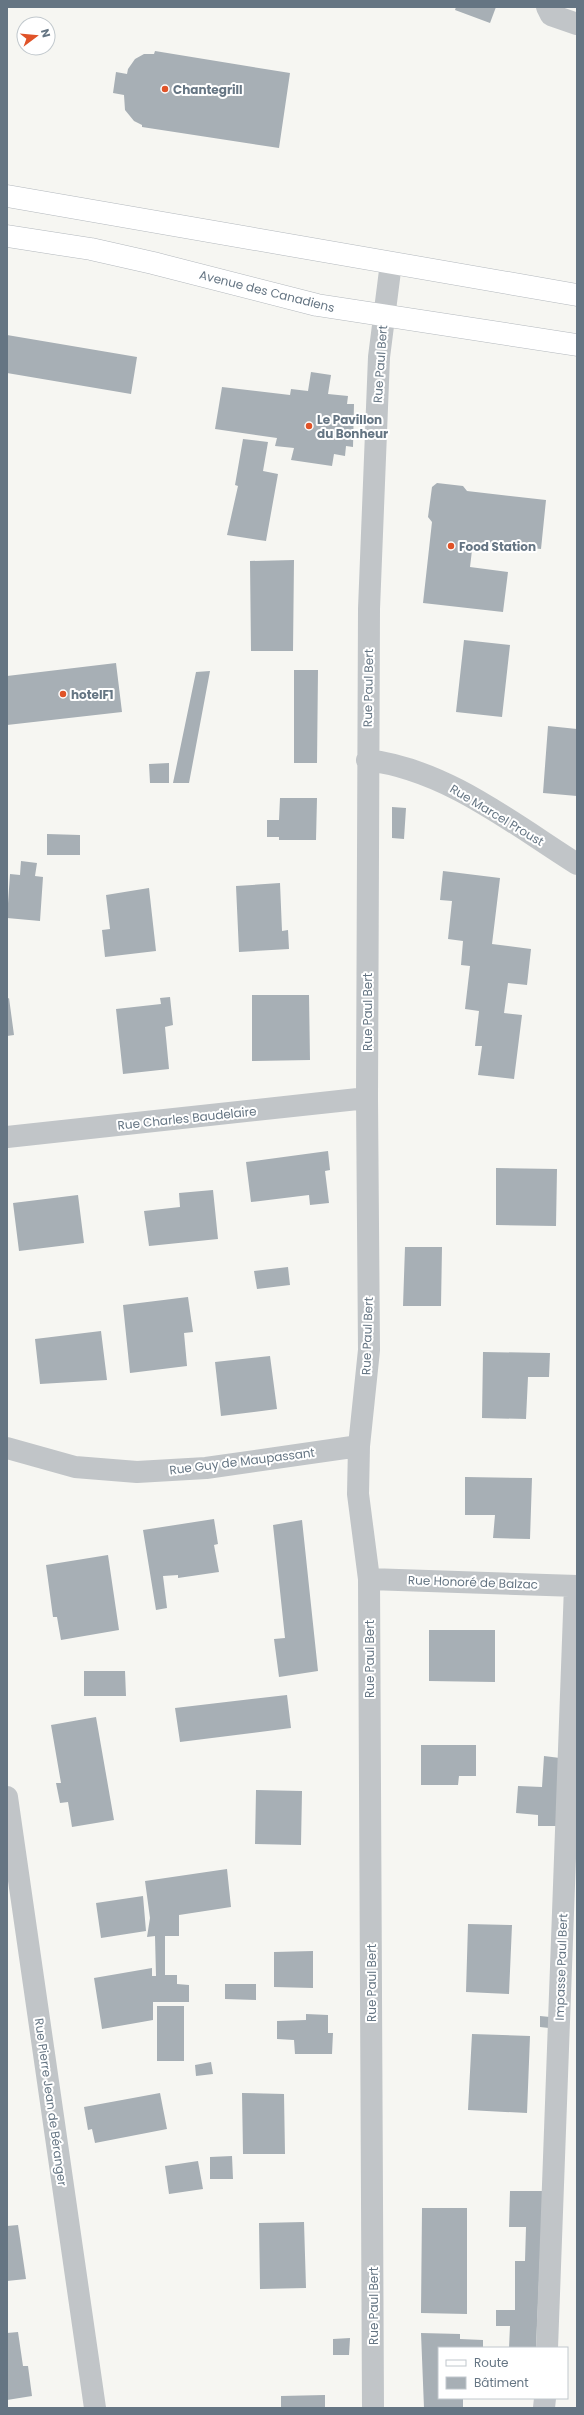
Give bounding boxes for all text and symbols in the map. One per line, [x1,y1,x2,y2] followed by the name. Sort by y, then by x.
[16,16,56,56] north arrow
[37,27,54,39] text: N
[173,81,243,98] place label: Chantegrill
[160,84,170,94] marker: Chantegrill
[198,266,336,316] street label: Avenue des Canadiens
[369,324,391,404] street label: Rue Paul Bert
[317,411,388,442] place label: Le Pavillon du Bonheur
[304,421,314,431] marker: Le Pavillon du Bonheur
[459,538,536,555] place label: Food Station
[446,541,456,551] marker: Food Station
[359,649,377,727] street label: Rue Paul Bert
[71,686,114,703] place label: hotelF1
[58,689,68,699] marker: hotelF1
[447,780,547,850] street label: Rue Marcel Proust
[359,973,376,1051] street label: Rue Paul Bert
[117,1102,257,1134] street label: Rue Charles Baudelaire
[357,1297,377,1375] street label: Rue Paul Bert
[168,1444,316,1478] street label: Rue Guy de Maupassant
[408,1571,538,1593] street label: Rue Honoré de Balzac
[361,1620,378,1698] street label: Rue Paul Bert
[551,1913,571,2021] street label: Impasse Paul Bert
[363,1944,380,2022] street label: Rue Paul Bert
[31,2017,71,2187] street label: Rue Pierre Jean de Béranger
[365,2267,382,2345] street label: Rue Paul Bert
[438,2347,568,2399] legend
[474,2354,508,2371] text: Route
[474,2374,529,2391] text: Bâtiment

